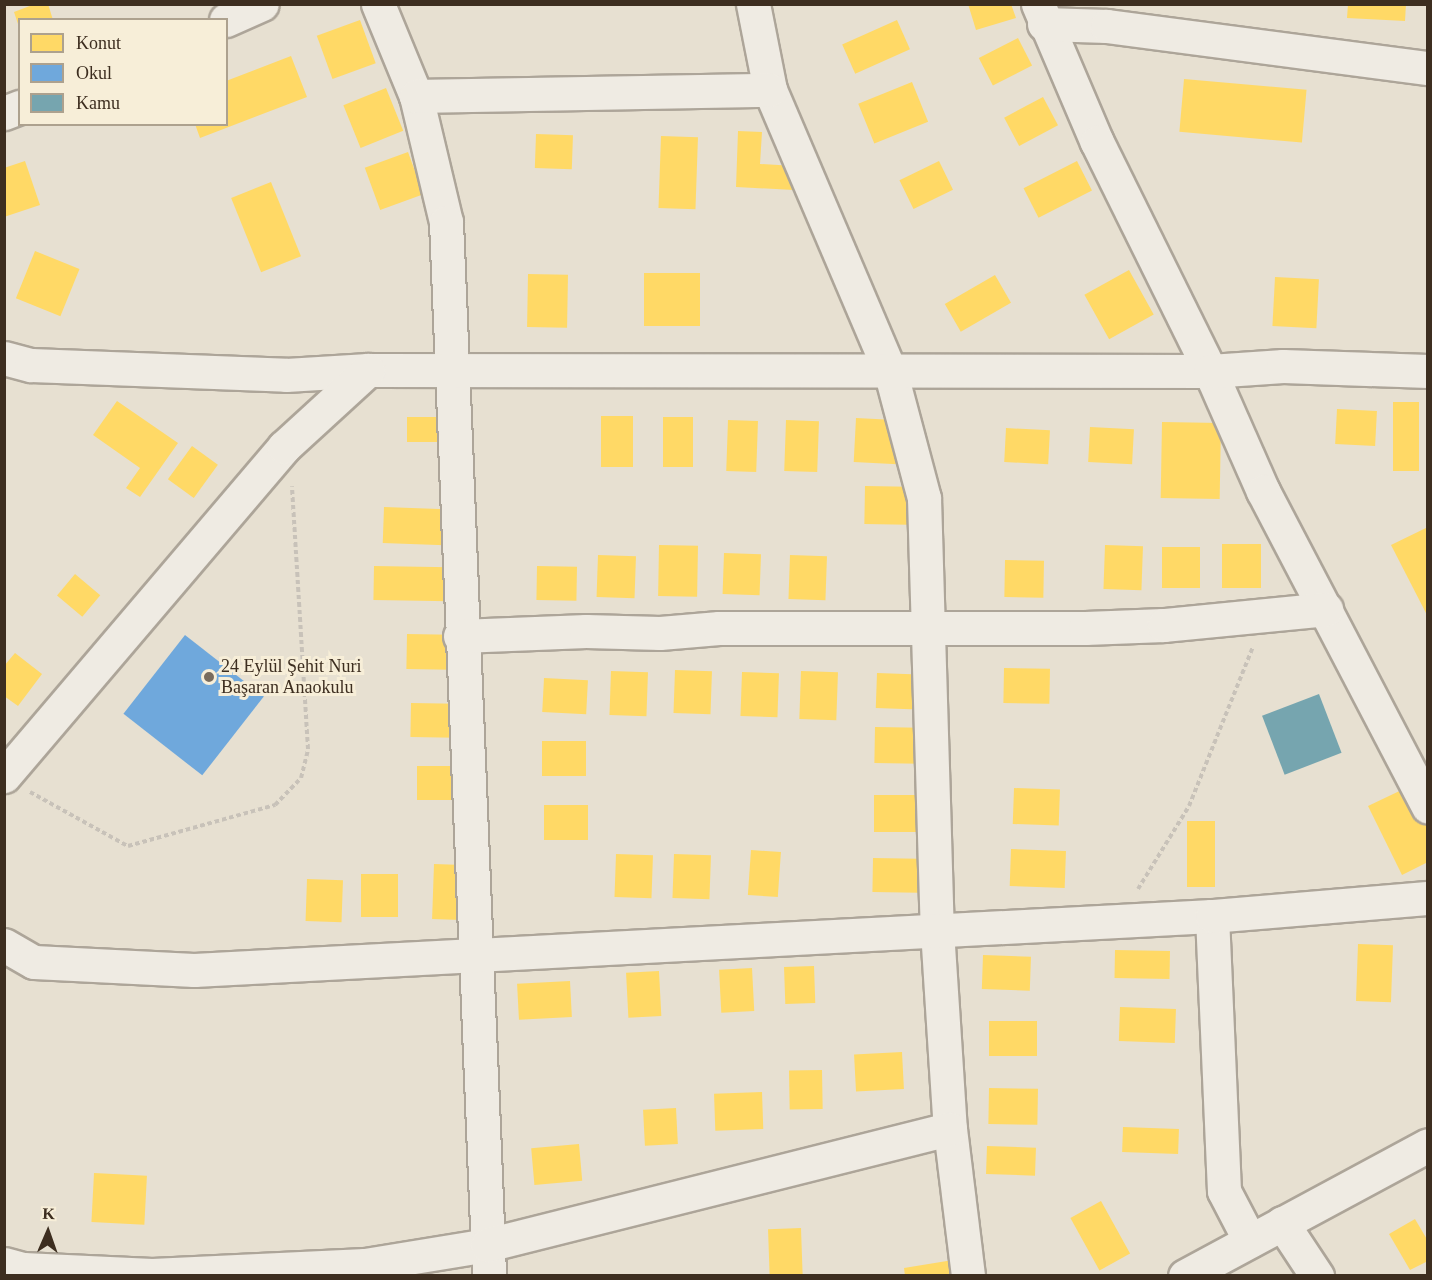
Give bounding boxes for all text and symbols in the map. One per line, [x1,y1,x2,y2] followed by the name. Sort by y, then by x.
[18,18,228,126] legend
[76,33,121,53] text: Konut
[76,63,112,83] text: Okul
[76,93,120,113] text: Kamu
[221,656,361,698] place label: 24 Eylül Şehit Nuri Başaran Anaokulu
[202,670,216,684] marker: 24 Eylül Şehit Nuri Başaran Anaokulu
[18,1202,78,1262] north arrow
[42,1205,55,1222] text: K

